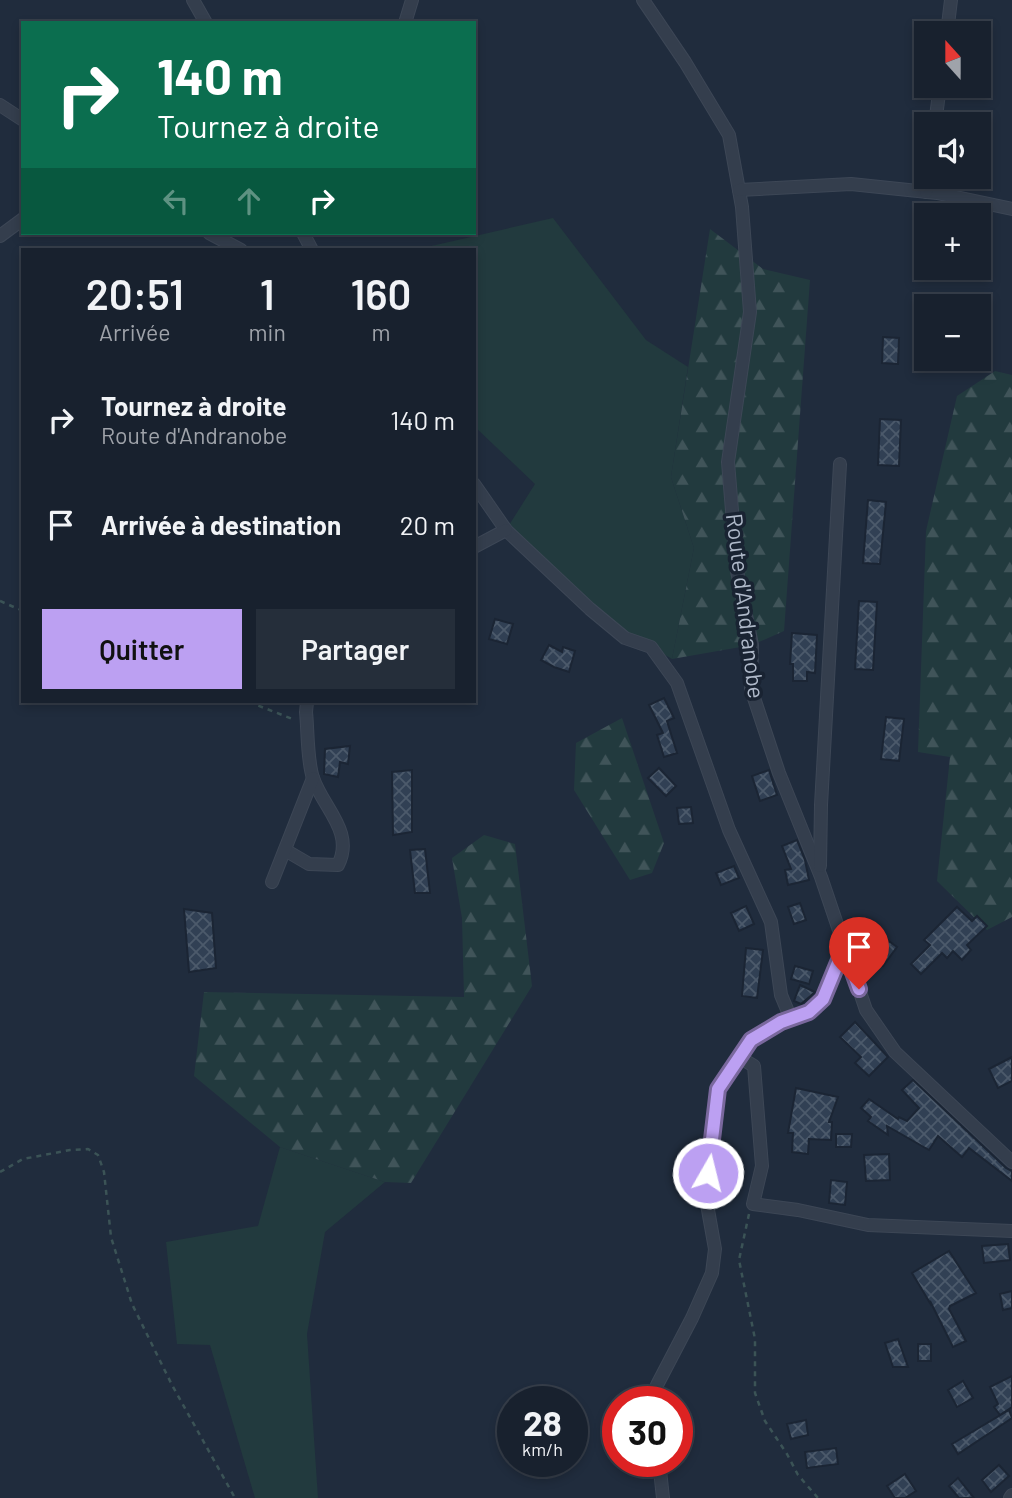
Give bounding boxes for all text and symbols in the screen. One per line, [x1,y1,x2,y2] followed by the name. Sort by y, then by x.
[914,21,990,98] north arrow
[914,21,991,371] map controls
[157,46,283,105] text: 140 m
[42,49,133,140] icon: right
[157,106,379,144] text: Tournez à droite
[914,112,991,189] button: sound
[157,182,195,220] icon: left
[230,182,268,220] icon: ahead
[303,182,341,220] icon: right
[914,203,991,280] button: +
[86,268,184,318] text: 20:51
[260,268,275,318] text: 1
[350,268,411,318] text: 160
[914,294,991,371] button: −
[99,318,171,346] text: Arrivée
[249,318,286,346] text: min
[371,318,390,346] text: m
[101,390,286,421] text: Tournez à droite
[42,401,80,439] icon: right
[390,404,455,435] text: 140 m
[101,421,287,449] text: Route d'Andranobe
[42,506,80,544] icon: arrive
[101,509,341,540] text: Arrivée à destination
[400,509,455,540] text: 20 m
[721,512,771,700] street label: Route d'Andranobe
[42,609,242,689] button: Quitter
[256,609,455,689] button: Partager
[829,917,889,989] pin
[840,928,878,966] icon: arrive
[671,1136,745,1210] position arrow
[602,1386,693,1477] speed limit sign: 30
[523,1401,562,1443] text: 28
[522,1438,563,1460] text: km/h

